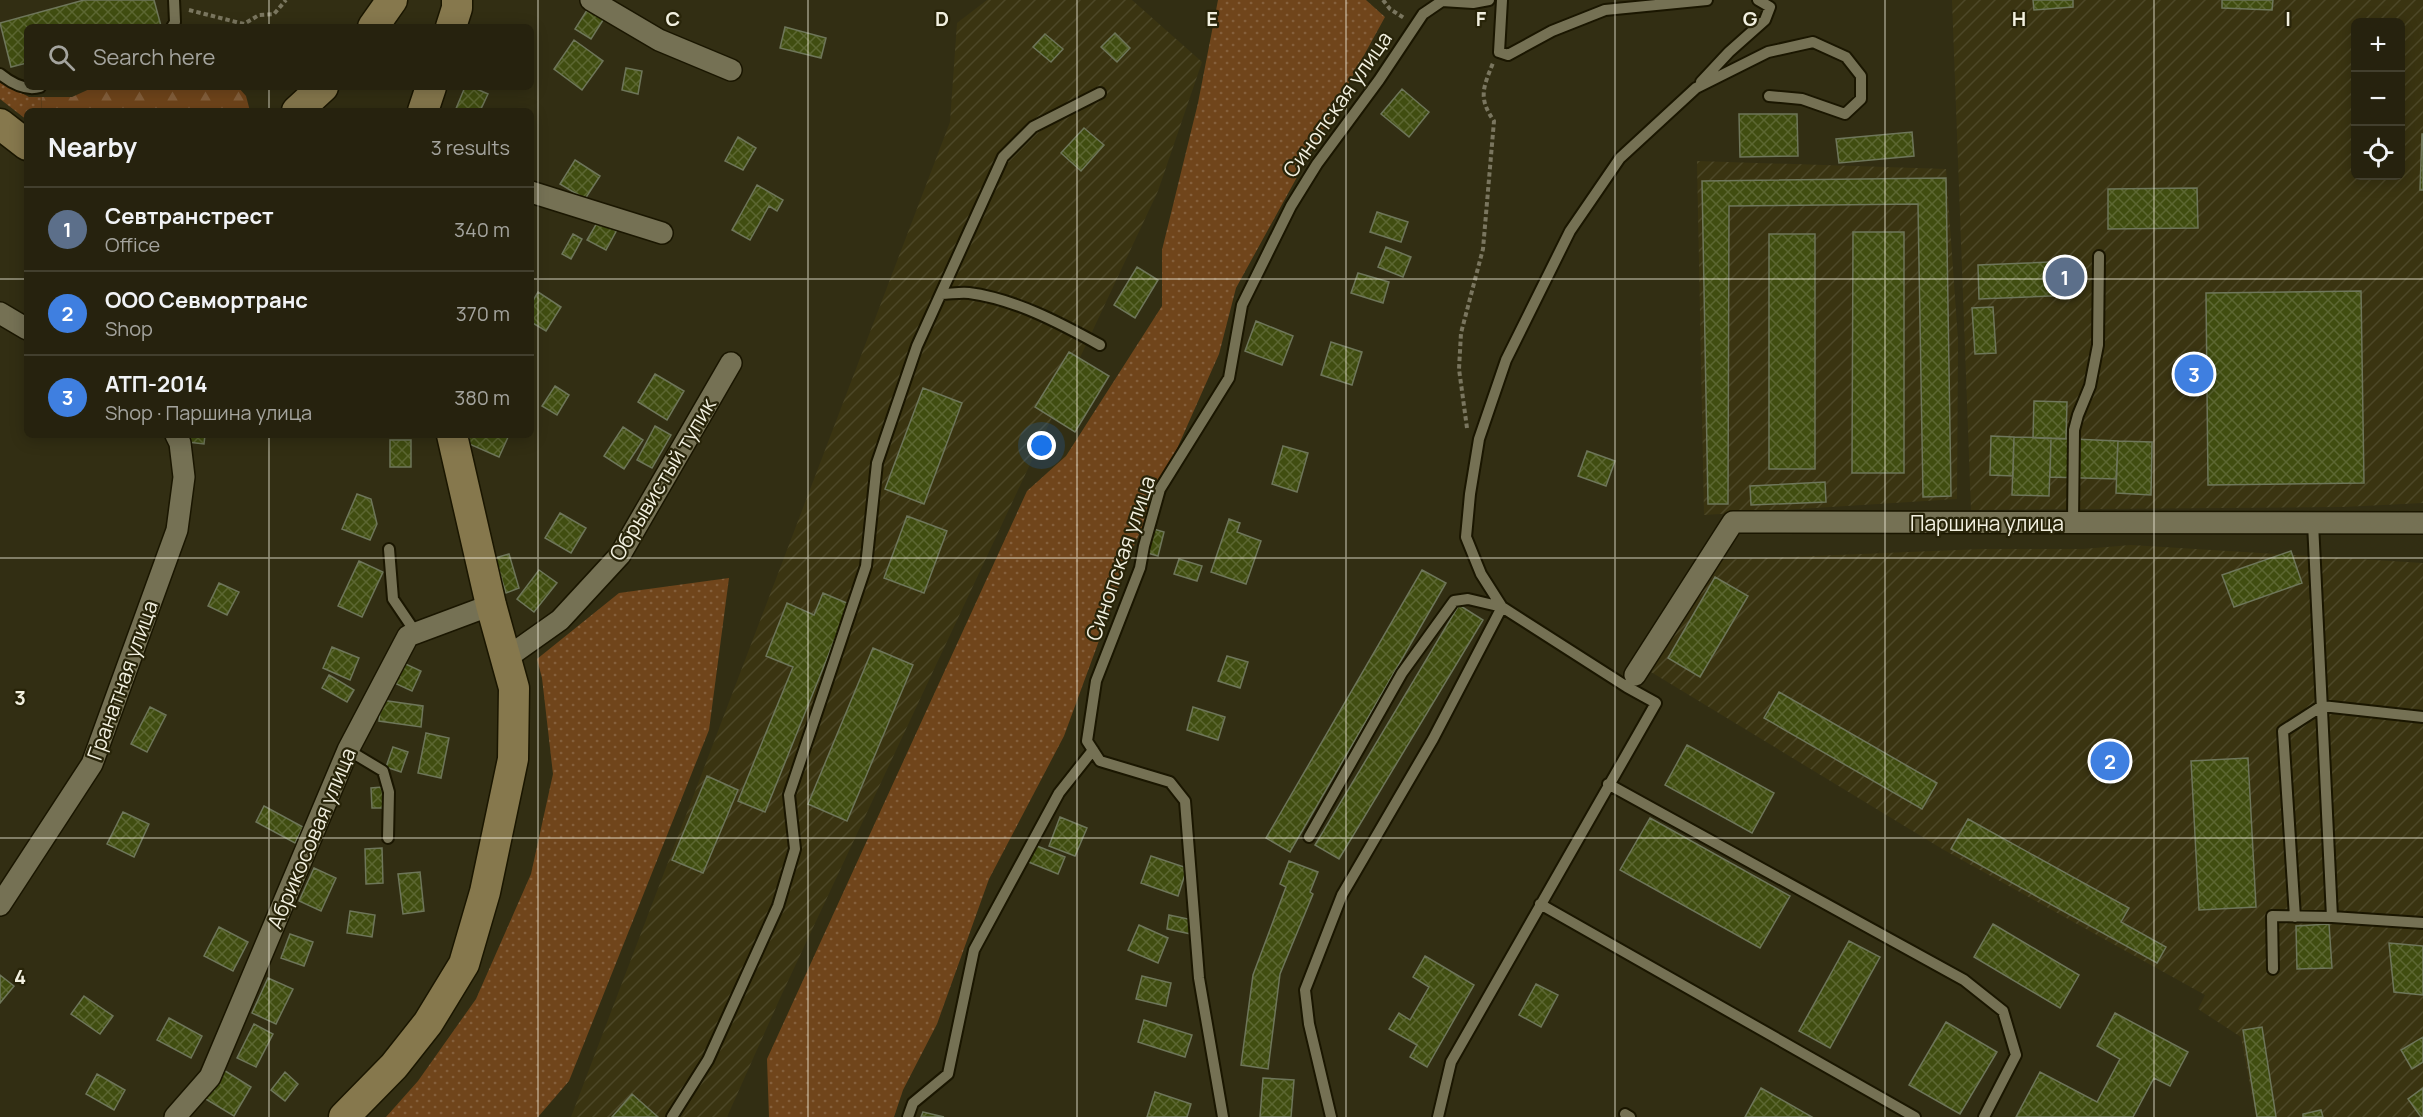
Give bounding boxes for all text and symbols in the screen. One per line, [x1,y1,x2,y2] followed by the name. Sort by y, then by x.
[666,5,680,32] text: C
[935,5,949,32] text: D
[1206,5,1218,32] text: E
[1476,5,1487,32] text: F
[1743,5,1758,32] text: G
[2012,5,2026,32] text: H
[2285,5,2291,32] text: I
[2351,18,2405,180] map controls
[2351,18,2405,72] button: +
[24,24,534,90] search box
[1276,25,1398,183] street label: Синопская улица
[45,41,78,74] icon: search
[93,42,215,72] text: Search here
[2351,72,2405,126] button: −
[2351,126,2405,180] button: locate
[48,129,137,165] text: Nearby
[431,134,510,161] text: 3 results
[105,201,274,231] text: Севтранстрест
[63,216,72,243] text: 1
[454,216,510,243] text: 340 m
[105,231,160,258] text: Office
[2046,254,2084,300] pin: 1
[105,285,308,315] text: ООО Севмортранс
[62,300,73,327] text: 2
[456,300,510,327] text: 370 m
[105,315,153,342] text: Shop
[2174,352,2214,397] pin: 3
[105,369,208,399] text: АТП-2014
[62,384,73,411] text: 3
[454,384,510,411] text: 380 m
[602,392,722,566] street label: Обрывистый тупик
[105,399,312,426] text: Shop · Паршина улица
[1027,431,1056,460] your location
[1079,472,1161,644] street label: Синопская улица
[1910,509,2064,537] street label: Паршина улица
[80,596,164,764] street label: Гранатная улица
[14,684,26,711] text: 3
[2090,738,2130,783] pin: 2
[260,743,362,933] street label: Абрикосовая улица
[14,963,26,990] text: 4

